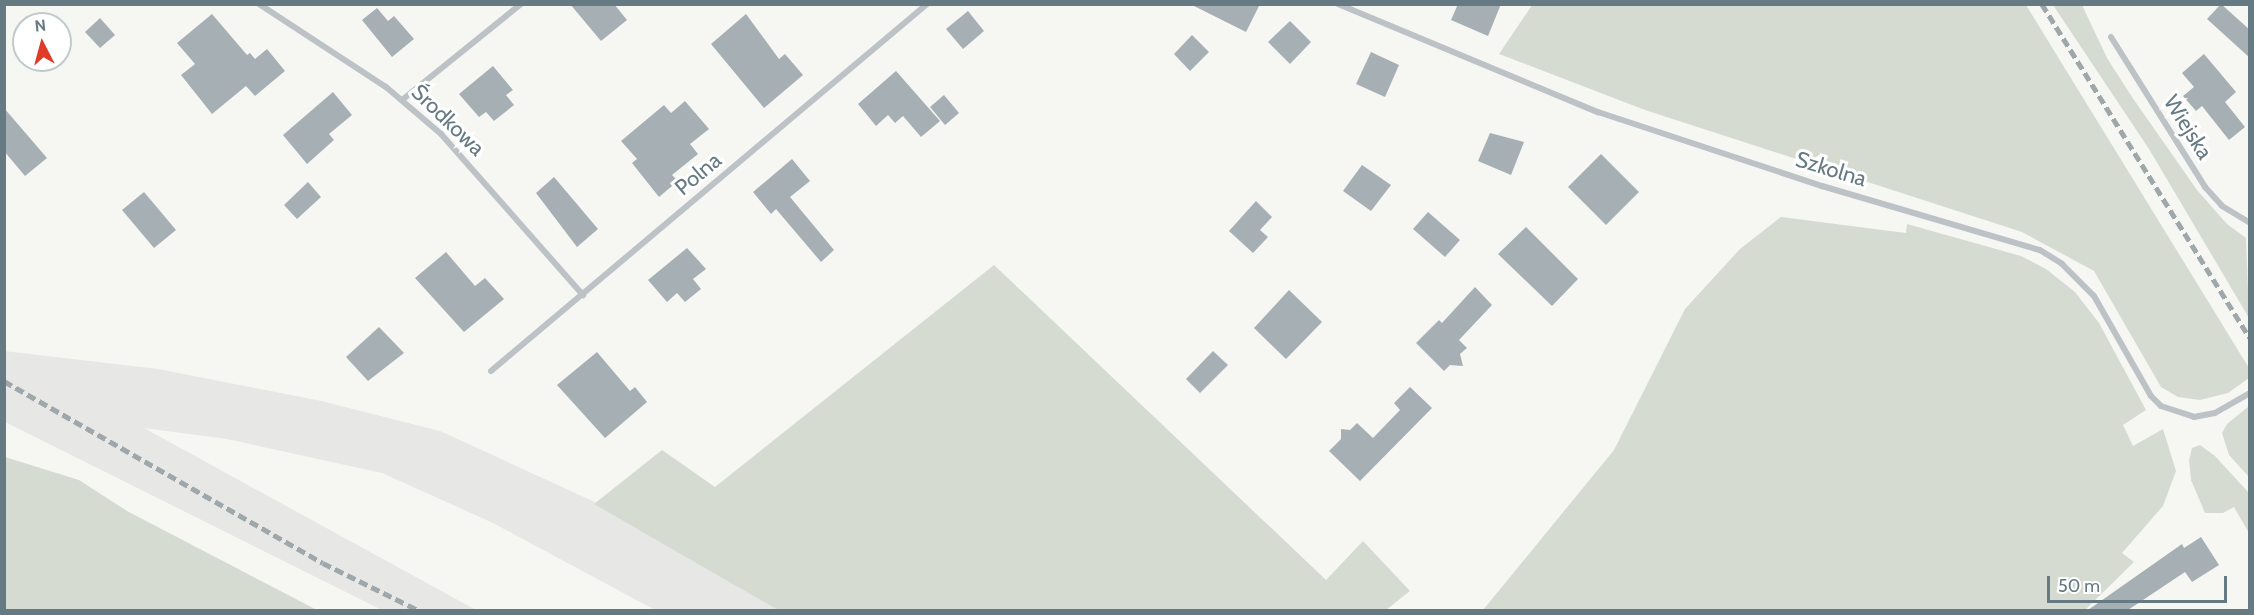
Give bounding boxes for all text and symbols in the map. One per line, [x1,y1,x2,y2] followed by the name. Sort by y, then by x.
[12,12,72,72] north arrow
[34,16,47,36] text: N
[406,79,490,161] street label: Środkowa
[2158,90,2218,164] street label: Wiejska
[1792,146,1870,192] street label: Szkolna
[669,147,727,201] street label: Polna
[2050,564,2230,602] scale bar
[2058,575,2100,597] text: 50 m

